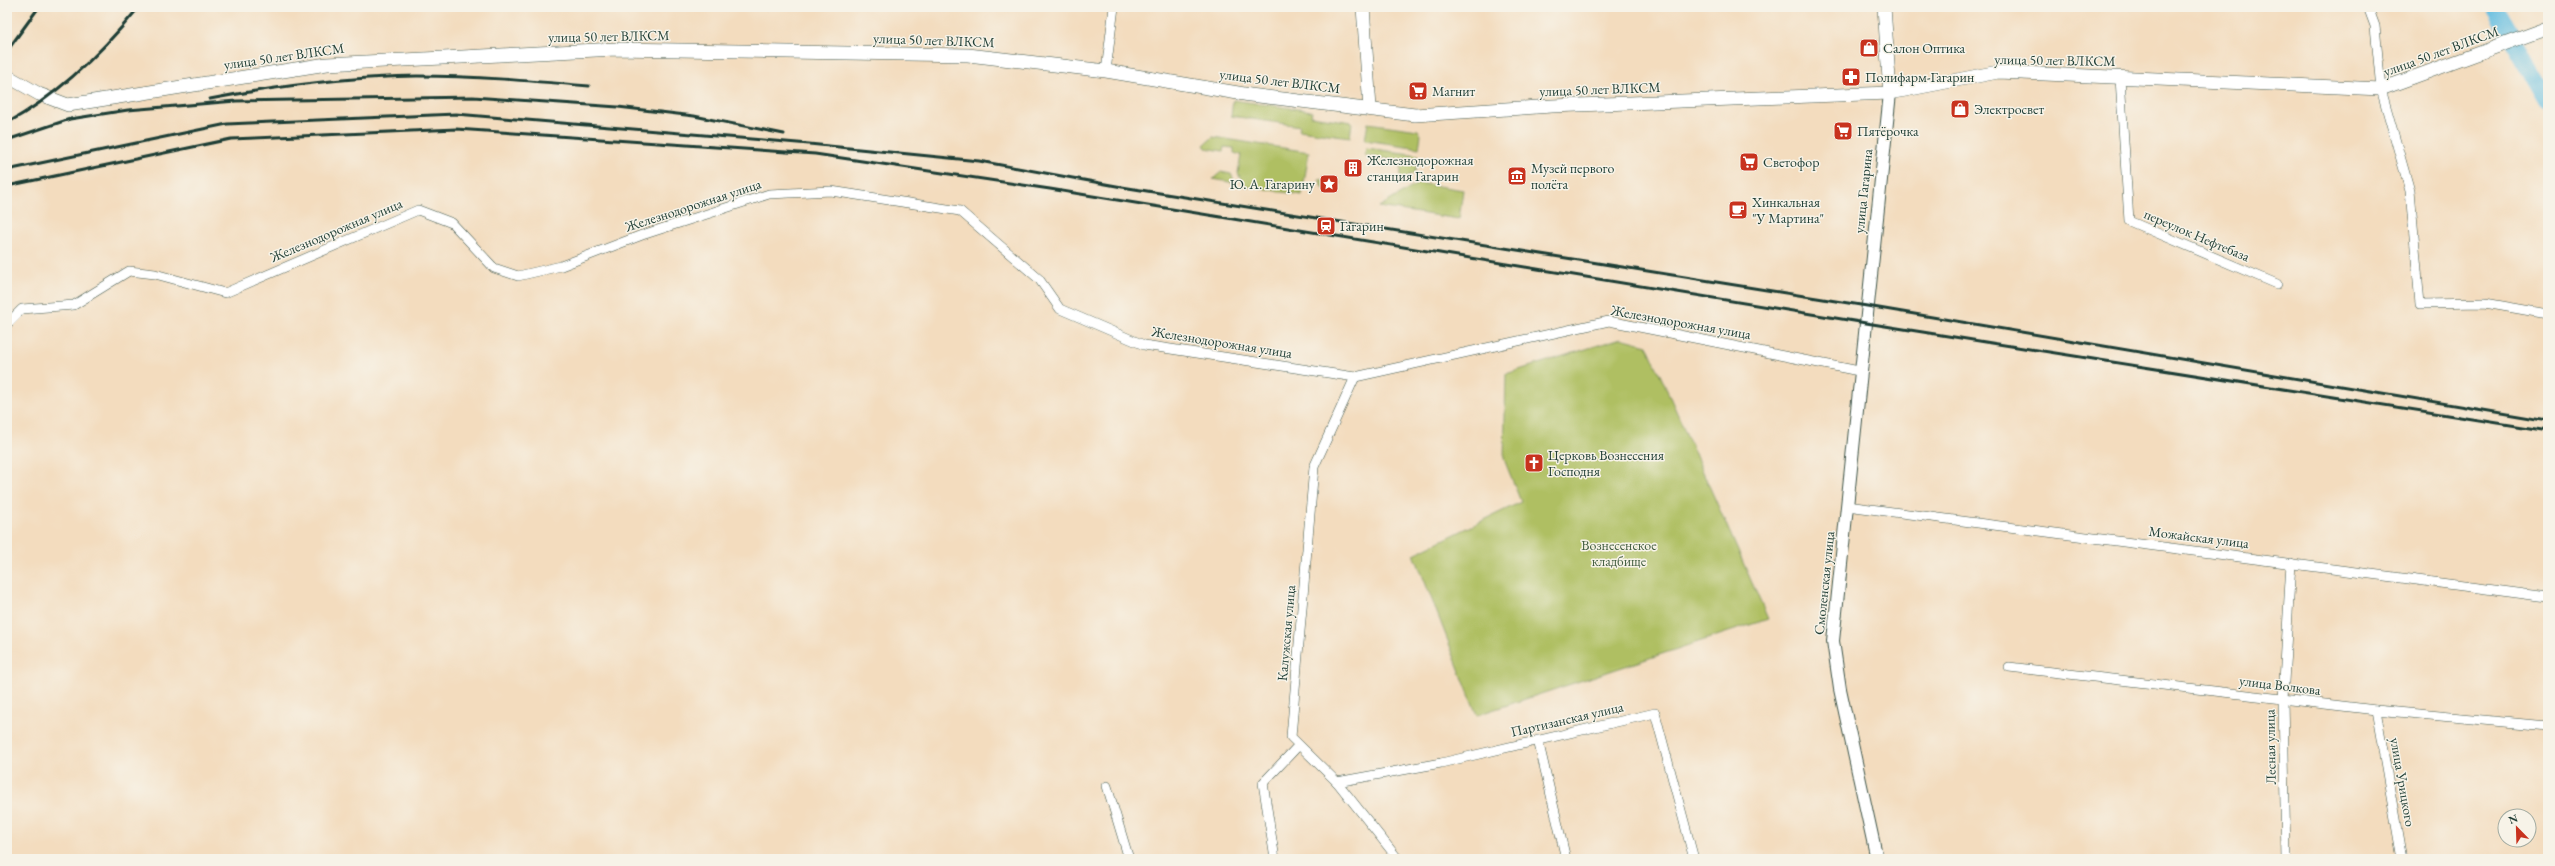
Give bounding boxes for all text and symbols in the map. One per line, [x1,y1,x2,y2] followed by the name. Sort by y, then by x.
[2381,22,2502,80] street label: улица 50 лет ВЛКСМ
[548,26,670,46] street label: улица 50 лет ВЛКСМ
[873,29,995,51] street label: улица 50 лет ВЛКСМ
[1858,37,1880,59] shop icon: Салон Оптика
[223,39,346,73] street label: улица 50 лет ВЛКСМ
[1883,39,1966,57] place label: Салон Оптика
[1994,50,2116,70] street label: улица 50 лет ВЛКСМ
[1219,65,1342,97] street label: улица 50 лет ВЛКСМ
[1840,66,1862,88] pharmacy icon: Полифарм-Гагарин
[1865,68,1974,86] place label: Полифарм-Гагарин
[1539,78,1661,100] street label: улица 50 лет ВЛКСМ
[1407,80,1429,102] supermarket icon: Магнит
[1432,82,1476,100] place label: Магнит
[1949,98,1971,120] shop icon: Электросвет
[1974,100,2044,118] place label: Электросвет
[1832,120,1854,142] supermarket icon: Пятёрочка
[1857,122,1919,140] place label: Пятёрочка
[1850,147,1876,234] street label: улица Гагарина
[1366,151,1473,185] place label: Железнодорожная станция Гагарин
[1738,151,1760,173] supermarket icon: Светофор
[1763,153,1819,171] place label: Светофор
[1342,157,1364,179] building icon: Железнодорожная станция Гагарин
[1531,159,1615,193] place label: Музей первого полёта
[1506,165,1528,187] museum icon: Музей первого полёта
[1318,173,1340,195] place icon: Ю. А. Гагарину
[622,174,764,236] street label: Железнодорожная улица
[1229,175,1316,193] place label: Ю. А. Гагарину
[1751,193,1824,227] place label: Хинкальная "У Мартина"
[266,194,405,266] street label: Железнодорожная улица
[1727,199,1749,221] cafe icon: Хинкальная "У Мартина"
[2141,205,2253,266] street label: переулок Нефтебаза
[1315,215,1337,237] station icon: Гагарин
[1340,217,1384,235] place label: Гагарин
[1609,301,1753,343] street label: Железнодорожная улица
[1150,322,1294,362] street label: Железнодорожная улица
[1548,446,1664,480] place label: Церковь Вознесения Господня
[1523,452,1545,474] church icon: Церковь Вознесения Господня
[2148,522,2251,552] street label: Можайская улица
[1810,530,1838,636] street label: Смоленская улица
[1581,536,1657,570] park label: Вознесенское кладбище
[1273,584,1299,682] street label: Калужская улица
[2238,671,2322,699] street label: улица Волкова
[1509,697,1626,741] street label: Партизанская улица
[2260,709,2280,785] street label: Лесная улица
[2386,736,2420,828] street label: улица Урицкого
[2497,808,2537,848] north arrow
[2506,811,2520,827] text: N

